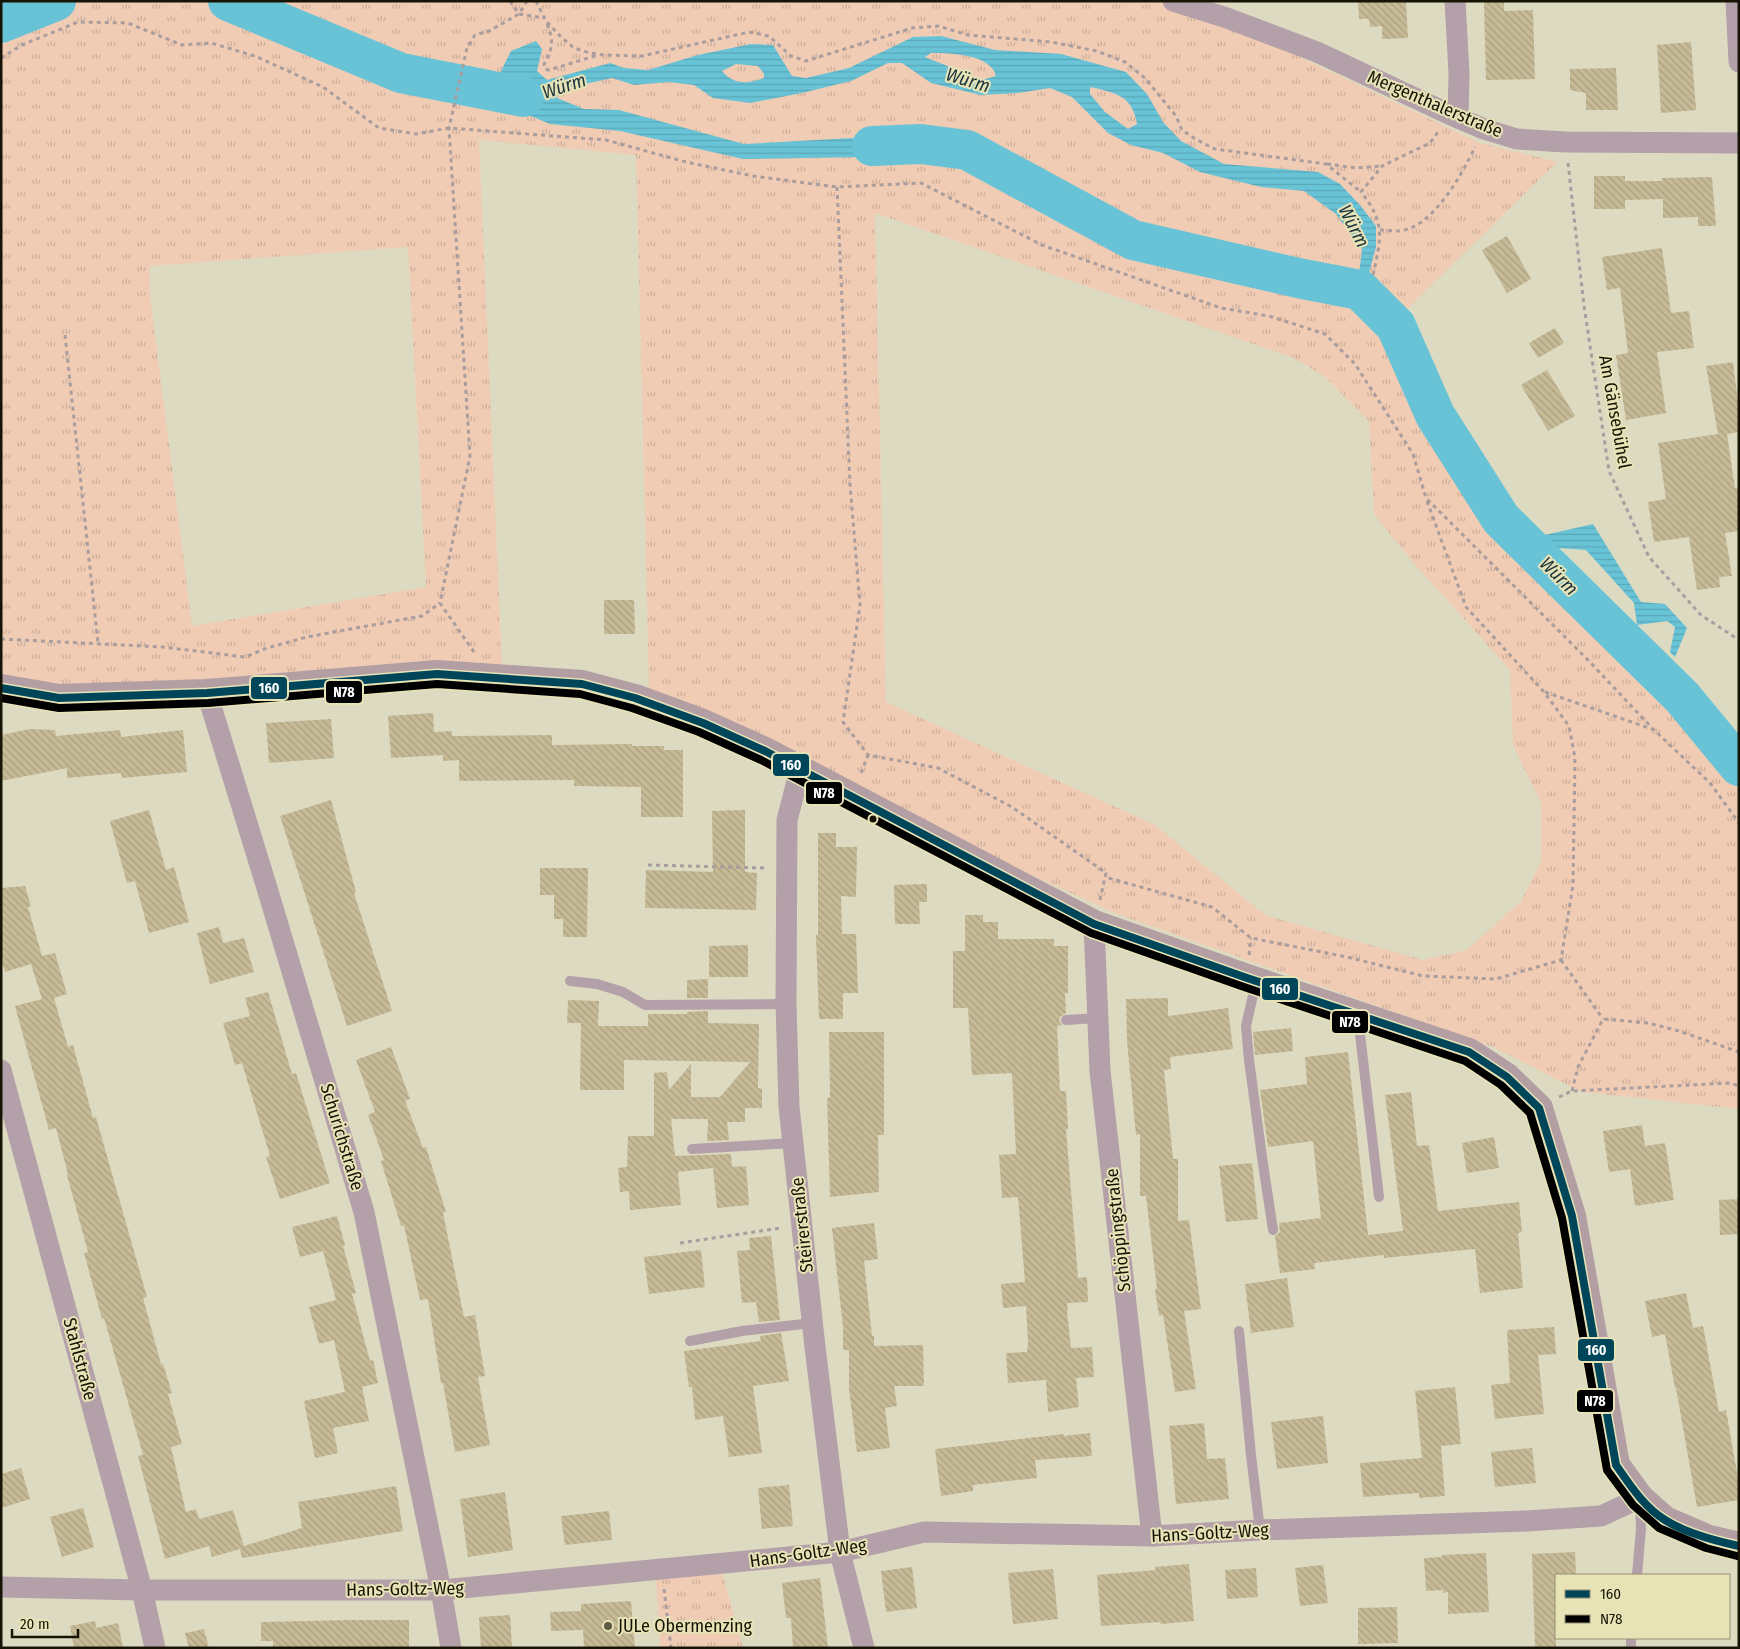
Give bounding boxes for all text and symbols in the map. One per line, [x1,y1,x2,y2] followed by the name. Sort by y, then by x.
[943,62,993,98] water label: Würm
[1364,66,1506,142] street label: Mergenthalerstraße
[539,68,589,104] water label: Würm
[1334,201,1374,251] water label: Würm
[1594,354,1636,471] street label: Am Gänsebühel
[1535,552,1583,600] water label: Würm
[250,676,288,700] line badge: 160
[259,680,280,697] text: 160
[325,680,363,704] line badge: N78
[333,684,355,701] text: N78
[772,753,810,777] line badge: 160
[781,757,802,774] text: 160
[805,781,843,805] line badge: N78
[813,785,835,802] text: N78
[868,814,878,824] unlabelled marker
[1261,977,1299,1001] line badge: 160
[1270,981,1291,998] text: 160
[1331,1010,1369,1034] line badge: N78
[1339,1014,1361,1031] text: N78
[315,1081,369,1193] street label: Schurichstraße
[1101,1167,1135,1293] street label: Schöppingstraße
[786,1176,818,1274] street label: Steirerstraße
[58,1315,102,1403] street label: Stahlstraße
[1577,1338,1615,1362] line badge: 160
[1586,1342,1607,1359] text: 160
[1576,1389,1614,1413] line badge: N78
[1584,1393,1606,1410] text: N78
[1151,1519,1270,1547] street label: Hans-Goltz-Weg
[748,1534,868,1572] street label: Hans-Goltz-Weg
[1555,1574,1730,1639] legend
[346,1577,465,1601] street label: Hans-Goltz-Weg
[1600,1585,1621,1603] text: 160
[12,1606,79,1638] scale bar
[1600,1610,1622,1628] text: N78
[20,1615,50,1633] text: 20 m
[618,1615,753,1637] place label: JULe Obermenzing
[602,1620,614,1632] marker: JULe Obermenzing

